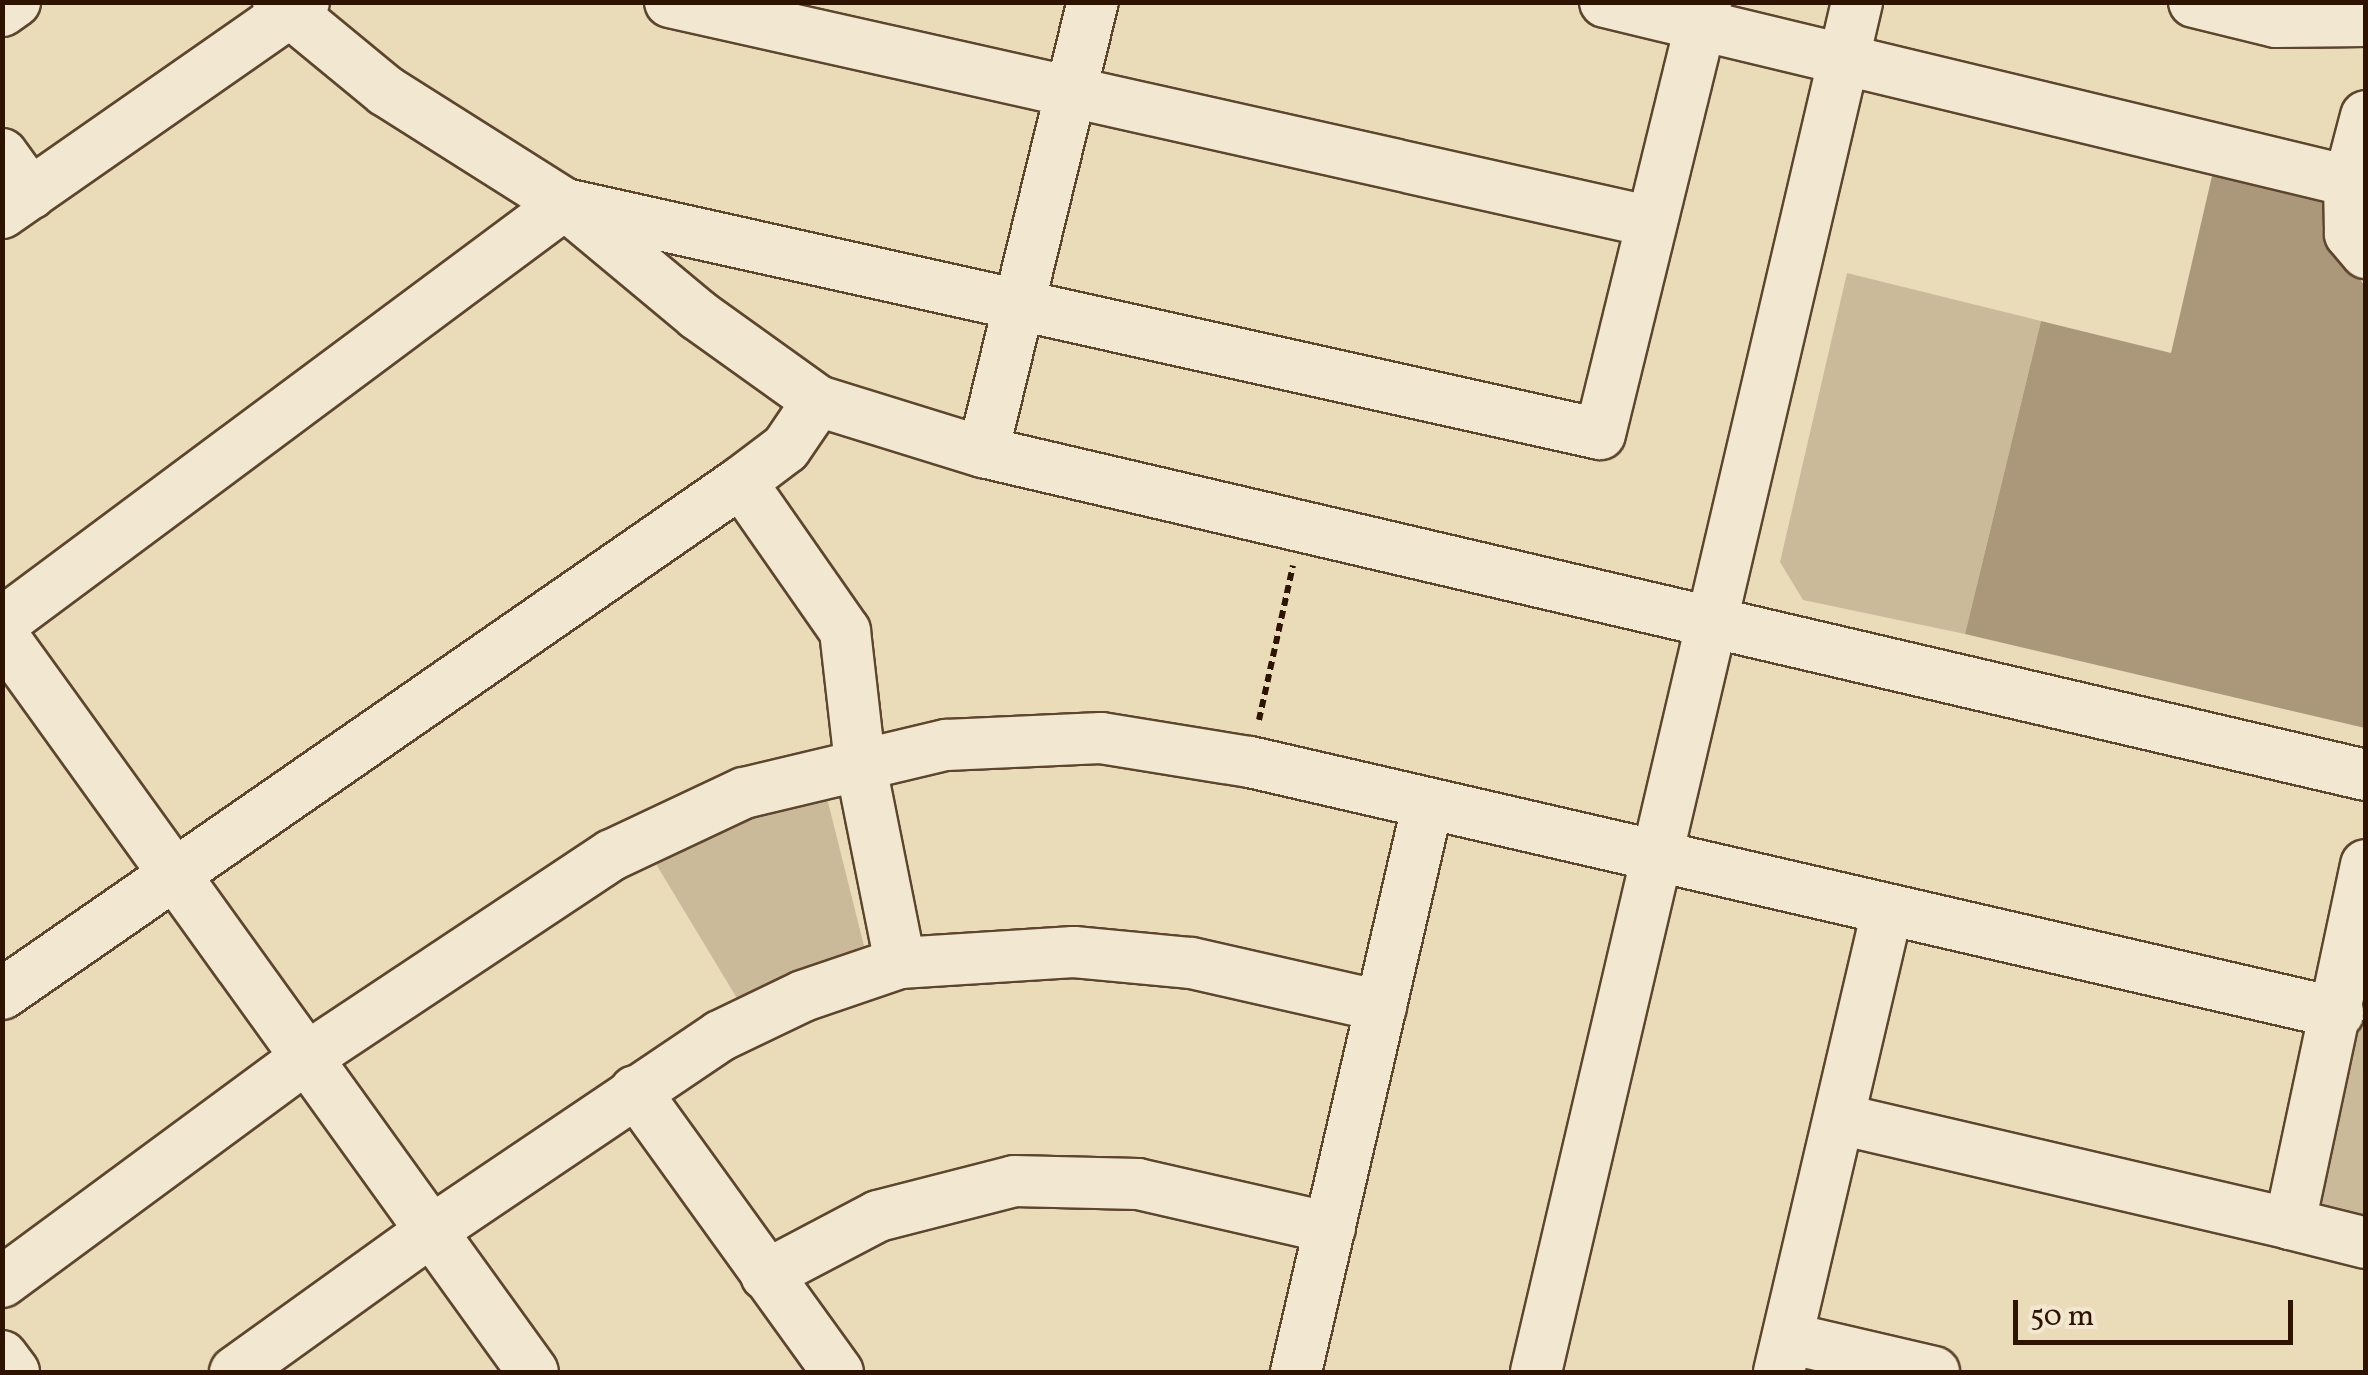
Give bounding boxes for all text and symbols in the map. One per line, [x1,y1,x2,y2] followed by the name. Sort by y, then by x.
[2018,1280,2298,1342] scale bar
[2030,1296,2094,1338] text: 50 m

